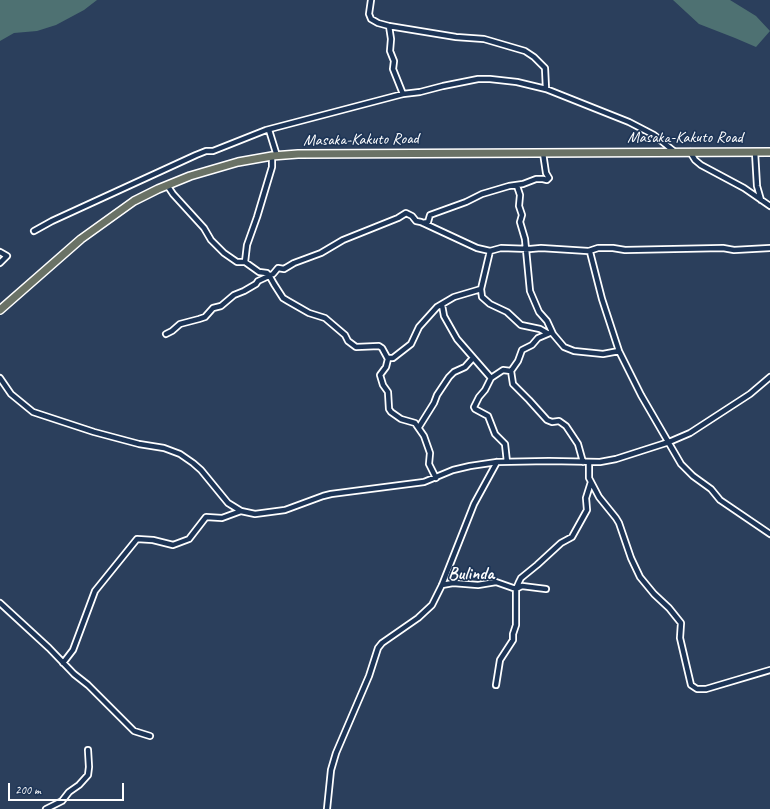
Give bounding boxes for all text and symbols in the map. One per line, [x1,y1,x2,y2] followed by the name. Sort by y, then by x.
[627,128,743,148] street label: Masaka-Kakuto Road
[303,129,419,151] street label: Masaka-Kakuto Road
[448,563,494,585] district label: Bulinda
[10,775,126,801] scale bar
[15,782,41,798] text: 200 m

